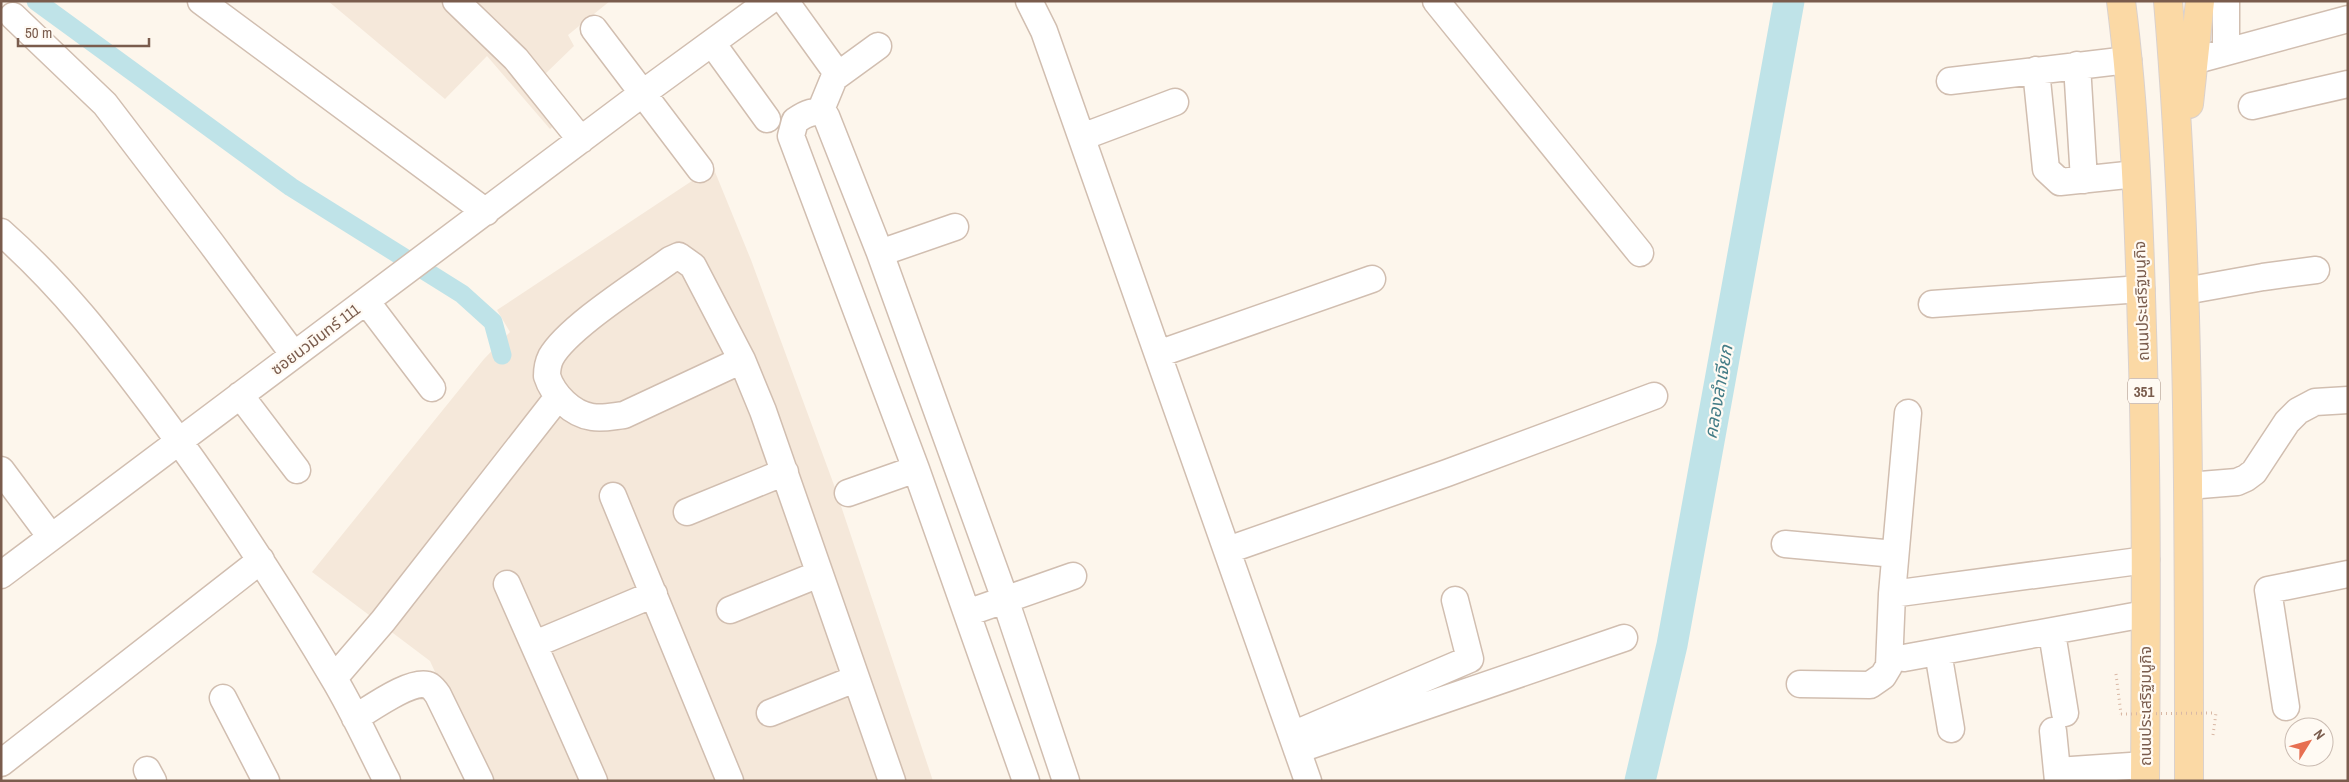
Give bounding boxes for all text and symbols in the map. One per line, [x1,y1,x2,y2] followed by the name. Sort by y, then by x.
[18,15,149,47] scale bar
[25,22,52,43] text: 50 m
[2128,241,2154,361] street label: ถนนประเสริฐมนูกิจ
[266,298,365,380] street label: ซอยนวมินทร์ 111
[1697,342,1739,441] water label: คลองลำเจียก
[2128,378,2160,404] road number: 351
[2134,646,2156,766] street label: ถนนประเสริฐมนูกิจ
[2284,717,2334,767] north arrow
[2310,725,2329,743] text: N

